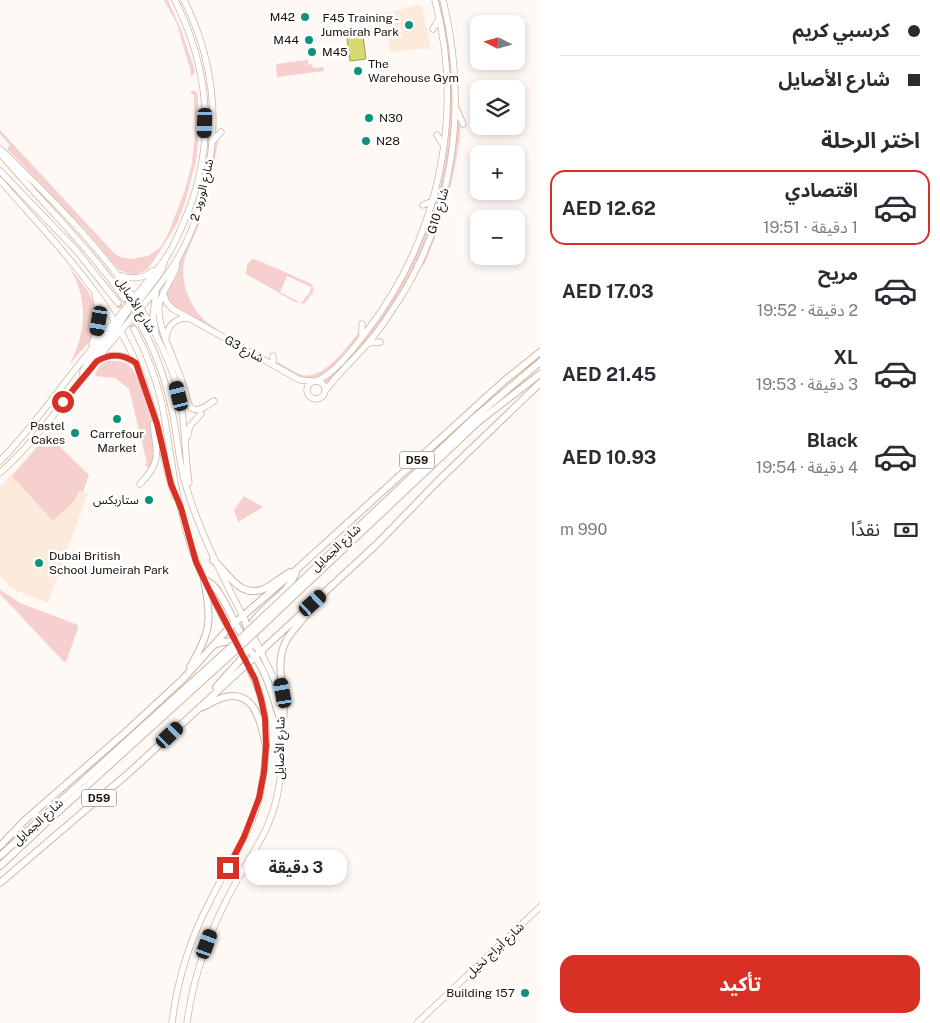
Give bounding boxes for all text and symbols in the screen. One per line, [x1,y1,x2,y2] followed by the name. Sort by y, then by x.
[270,10,295,24] place label: M42
[299,11,311,23] marker: M42
[321,11,399,39] place label: F45 Training - Jumeirah Park
[470,15,525,70] north arrow
[470,15,525,265] map controls
[403,19,415,31] marker: F45 Training - Jumeirah Park
[793,19,890,41] text: كرسبي كريم
[273,33,299,47] place label: M44
[303,34,315,46] marker: M44
[322,45,348,59] place label: M45
[306,46,318,58] marker: M45
[368,57,459,85] place label: The Warehouse Gym
[352,65,364,77] marker: The Warehouse Gym
[778,68,890,90] text: شارع الأصايل
[470,80,525,135] button: layers
[196,108,213,138] car
[379,111,403,125] place label: N30
[363,112,375,124] marker: N30
[821,127,920,153] text: اختر الرحلة
[376,134,400,148] place label: N28
[360,135,372,147] marker: N28
[470,145,525,200] button: +
[188,157,218,223] street label: شارع الورود 2
[785,179,858,201] text: اقتصادي
[873,185,918,230] icon: car
[424,186,454,236] street label: G10 شارع
[562,197,656,219] text: AED 12.62
[470,210,525,265] button: −
[763,218,858,237] text: 1 دقيقة · 19:51
[818,262,858,284] text: مريح
[873,268,918,313] icon: car
[112,275,159,336] street label: شارع الأصايل
[562,280,654,302] text: AED 17.03
[757,301,858,320] text: 2 دقيقة · 19:52
[89,305,108,337] car
[221,333,266,367] street label: G3 شارع
[833,346,858,368] text: XL
[873,351,918,396] icon: car
[562,363,656,385] text: AED 21.45
[756,375,858,394] text: 3 دقيقة · 19:53
[168,380,189,412] car
[52,391,74,413] route start
[111,413,123,425] marker: Carrefour Market
[30,419,65,447] place label: Pastel Cakes
[69,427,81,439] marker: Pastel Cakes
[90,427,144,455] place label: Carrefour Market
[807,429,858,451] text: Black
[873,434,918,479] icon: car
[562,446,656,468] text: AED 10.93
[400,452,434,468] road number: D59
[756,458,858,477] text: 4 دقيقة · 19:54
[93,493,139,507] place label: ستاربكس
[143,494,155,506] marker: ستاربكس
[892,516,920,544] icon: cash
[851,518,880,540] text: نقدًا
[560,520,607,539] text: 990 m
[308,521,365,576] street label: شارع الجمايل
[49,549,169,577] place label: Dubai British School Jumeirah Park
[33,557,45,569] marker: Dubai British School Jumeirah Park
[296,587,329,619] car
[273,677,292,709] car
[272,716,290,780] street label: شارع الأصايل
[153,719,186,751] car
[82,790,116,806] road number: D59
[10,796,67,850] street label: شارع الجمايل
[246,850,348,886] callout: 3 دقيقة
[217,857,239,879] route end
[269,858,323,877] text: 3 دقيقة
[463,919,528,982] street label: شارع أبراج نخيل
[194,927,219,961] car
[560,955,920,1013] button: تأكيد
[446,986,515,1000] place label: Building 157
[519,987,531,999] marker: Building 157

